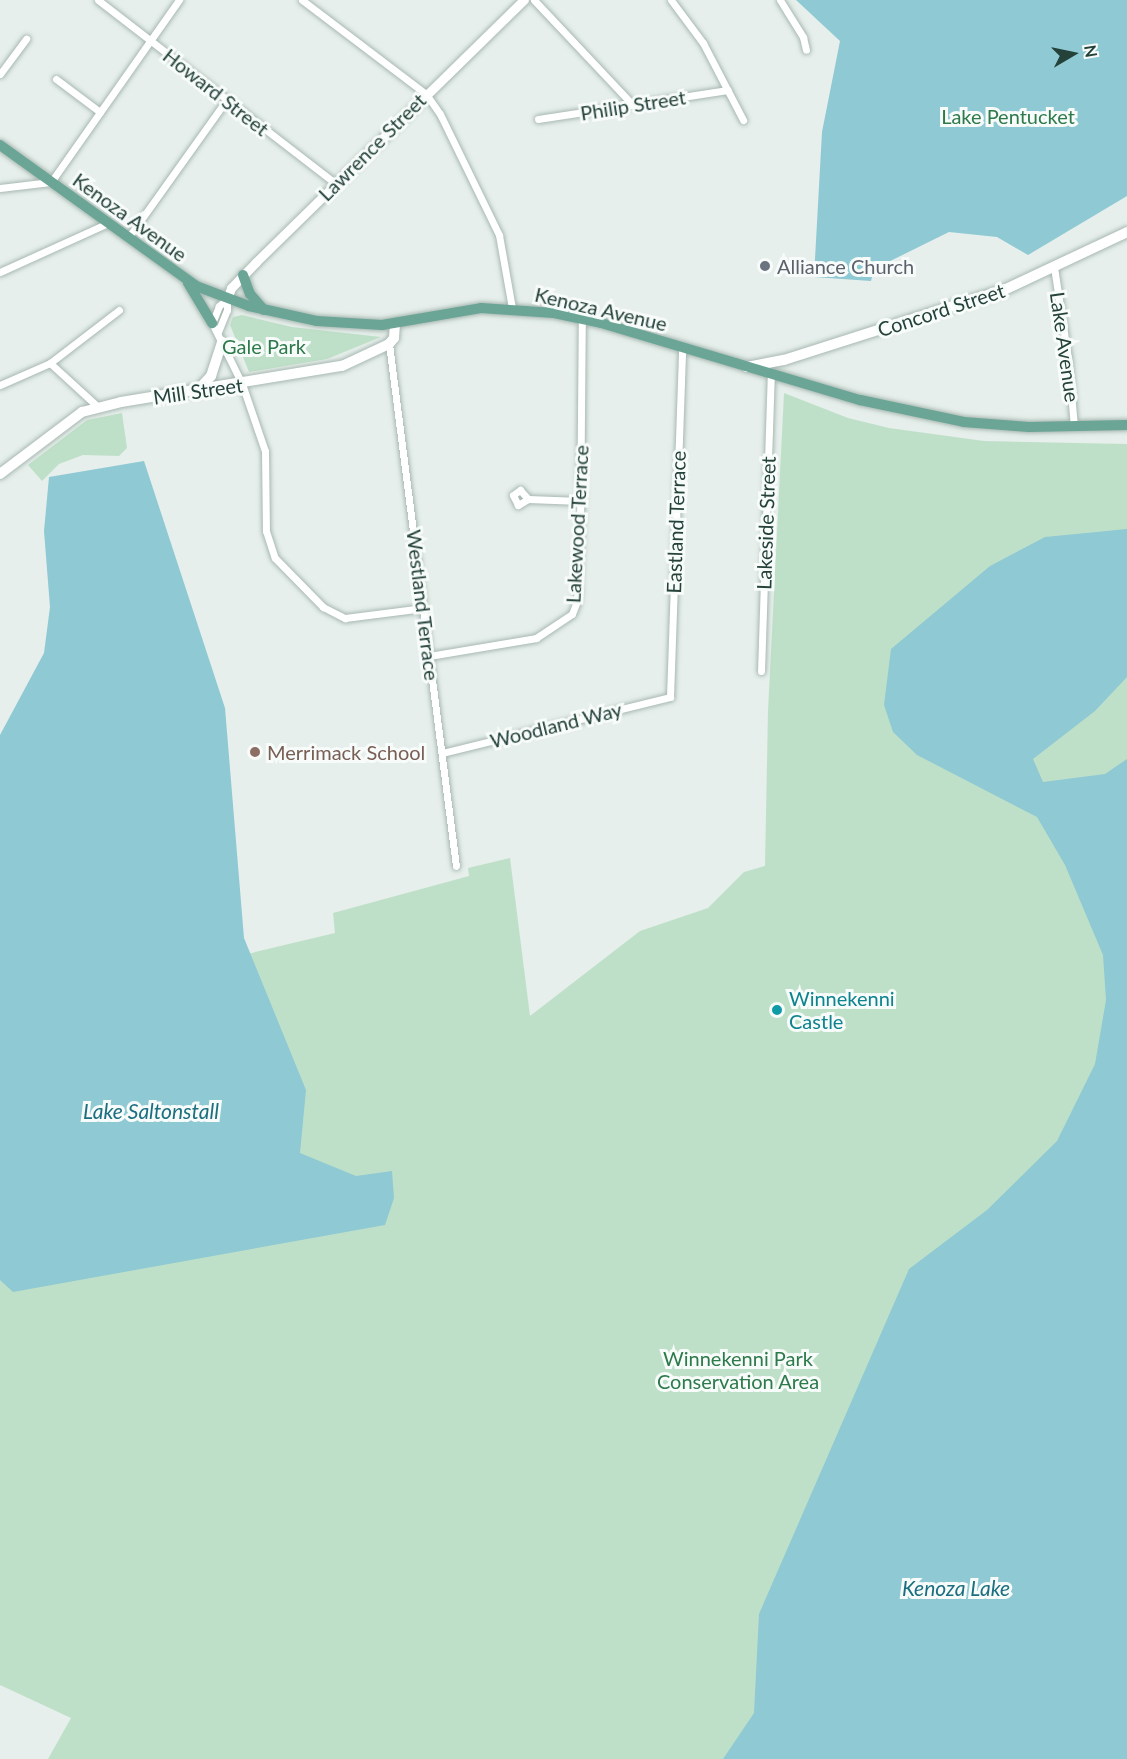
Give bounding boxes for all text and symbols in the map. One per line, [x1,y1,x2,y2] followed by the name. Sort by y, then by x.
[1043,24,1103,84] north arrow
[158,43,274,141] street label: Howard Street
[1081,44,1102,59] text: N
[579,85,687,125] street label: Philip Street
[313,88,431,206] street label: Lawrence Street
[941,104,1075,128] park label: Lake Pentucket
[68,167,192,267] street label: Kenoza Avenue
[777,254,914,278] place label: Alliance Church
[758,259,772,273] marker: Alliance Church
[874,278,1008,342] street label: Concord Street
[532,282,670,336] street label: Kenoza Avenue
[1045,290,1085,404] street label: Lake Avenue
[222,334,306,358] park label: Gale Park
[152,373,244,409] street label: Mill Street
[561,444,593,604] street label: Lakewood Terrace
[662,450,690,594] street label: Eastland Terrace
[752,456,780,590] street label: Lakeside Street
[402,528,444,682] street label: Westland Terrace
[488,697,624,753] street label: Woodland Way
[267,740,425,764] place label: Merrimack School
[248,745,262,759] marker: Merrimack School
[789,987,895,1034] place label: Winnekenni Castle
[770,1003,784,1017] marker: Winnekenni Castle
[83,1098,219,1124] water label: Lake Saltonstall
[657,1347,819,1394] park label: Winnekenni Park Conservation Area
[902,1575,1010,1601] water label: Kenoza Lake

